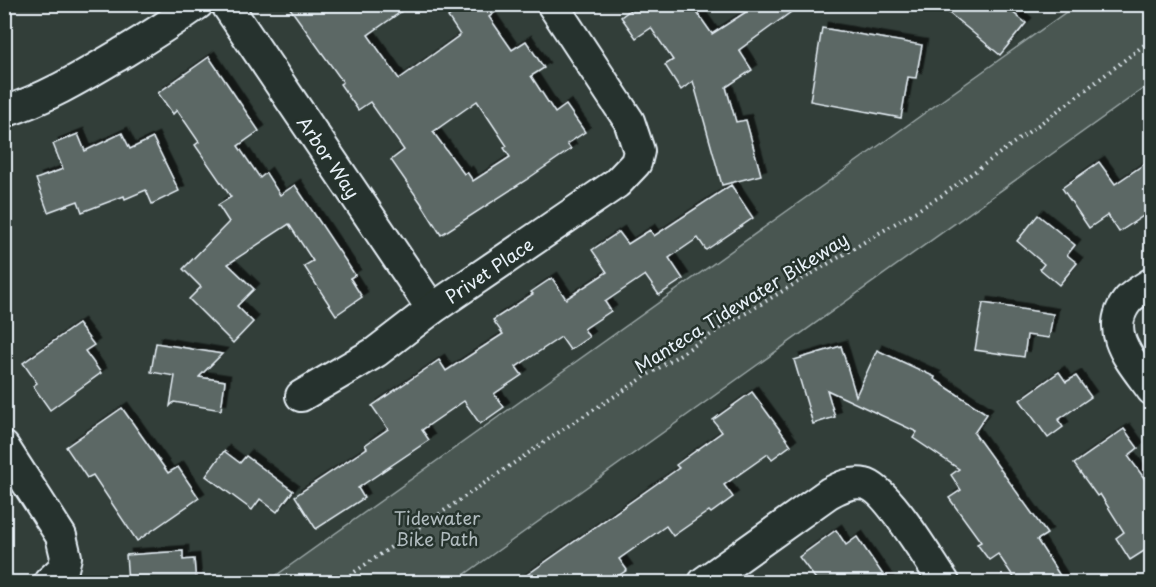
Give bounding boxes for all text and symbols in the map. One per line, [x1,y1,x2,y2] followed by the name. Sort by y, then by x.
[291,110,367,204] street label: Arbor Way
[629,225,853,379] street label: Manteca Tidewater Bikeway
[440,231,538,309] street label: Privet Place
[394,504,481,552] park label: Tidewater Bike Path

